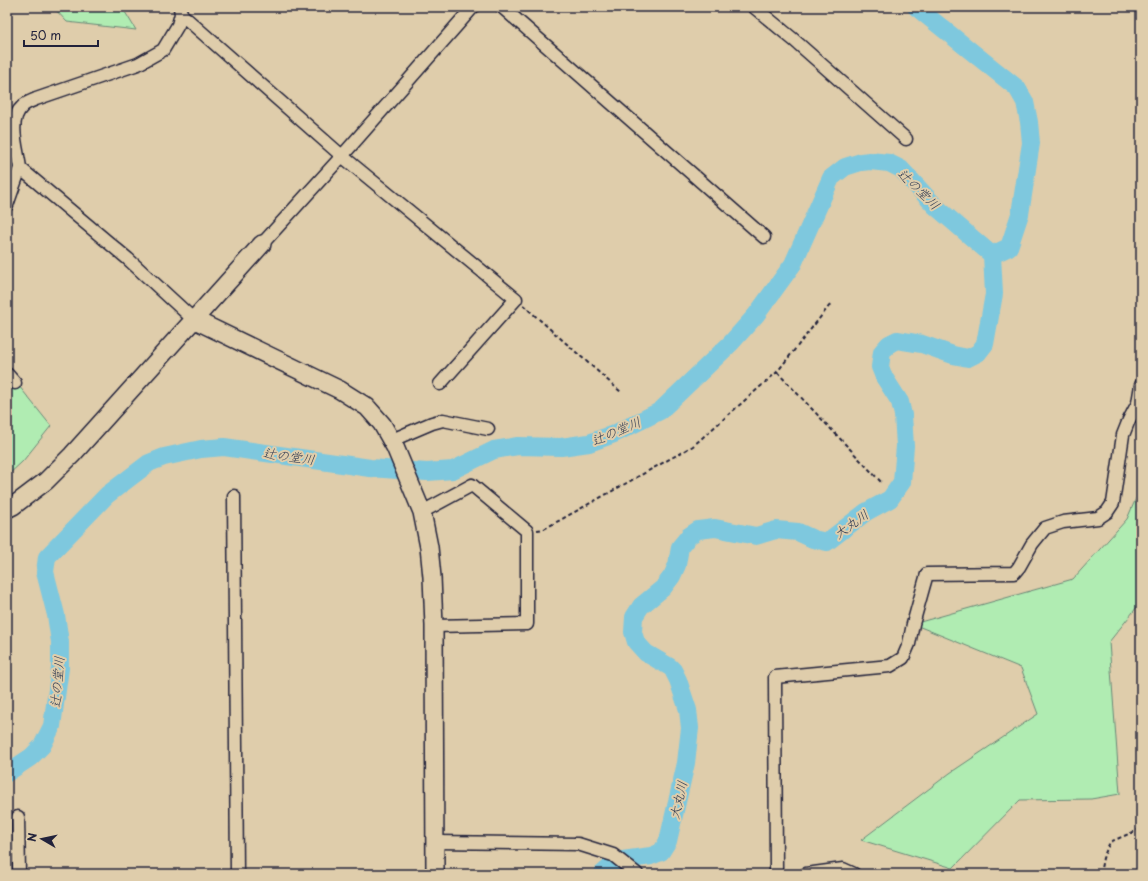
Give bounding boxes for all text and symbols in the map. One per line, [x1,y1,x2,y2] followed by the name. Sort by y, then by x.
[24,22,98,48] scale bar
[30,26,61,44] text: 50 m
[894,164,945,214] water label: 辻の堂川
[588,412,643,449] water label: 辻の堂川
[262,442,316,469] water label: 辻の堂川
[829,504,872,543] water label: 大丸川
[45,655,68,709] water label: 辻の堂川
[664,779,691,821] water label: 大丸川
[22,819,62,859] north arrow
[23,831,41,843] text: N

